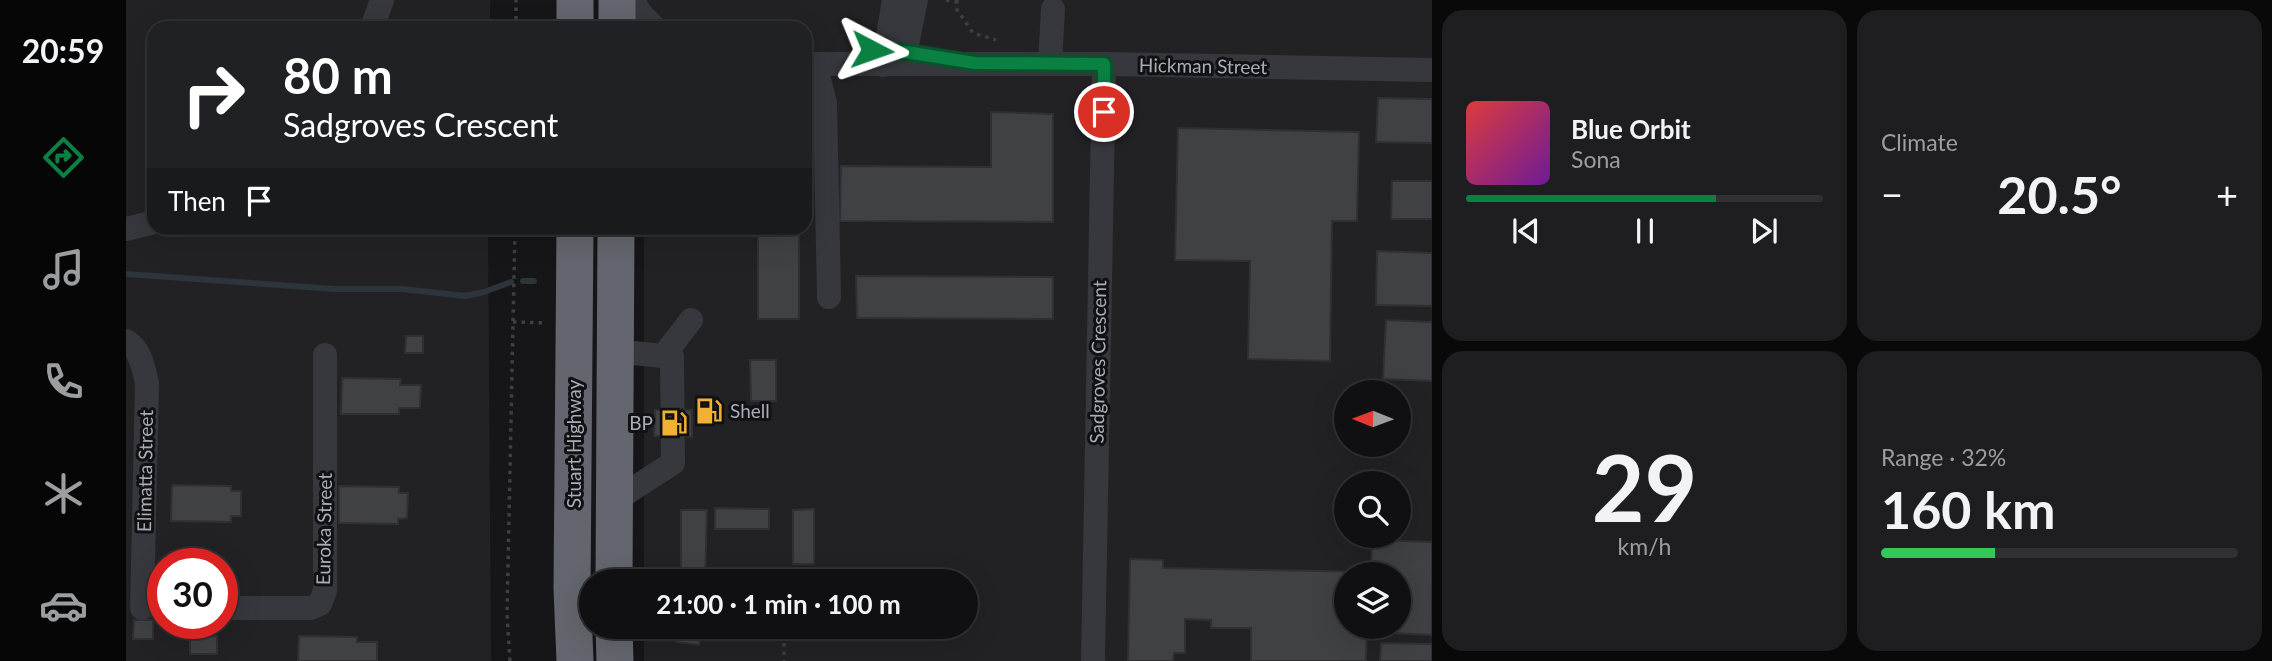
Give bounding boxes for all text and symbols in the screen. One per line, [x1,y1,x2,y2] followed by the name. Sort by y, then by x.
[835,13,909,87] position arrow
[22,31,104,70] text: 20:59
[283,46,393,104] text: 80 m
[168,49,259,140] icon: right
[1139,53,1267,78] street label: Hickman Street
[1074,82,1134,142] pin
[1085,93,1123,131] icon: arrive
[283,105,558,144] text: Sadgroves Crescent
[1571,113,1691,145] text: Blue Orbit
[1881,128,1958,156] text: Climate
[39,133,88,182] icon: directions
[1571,145,1621,173] text: Sona
[1997,163,2122,225] text: 20.5°
[1881,171,1903,217] text: −
[2216,171,2238,217] text: +
[240,182,278,220] icon: arrive
[168,185,226,217] text: Then
[1507,212,1545,250] icon: previous
[1626,212,1664,250] icon: pause
[1745,212,1783,250] icon: next
[39,245,88,294] icon: music
[1085,280,1110,444] street label: Sadgroves Crescent
[39,357,88,406] icon: phone
[562,380,585,508] street label: Stuart Highway
[1334,380,1410,457] north arrow
[1334,380,1411,639] map controls
[694,396,724,426] fuel station icon: Shell
[730,399,770,422] place label: Shell
[659,408,689,438] fuel station icon: BP
[132,410,157,532] street label: Elimatta Street
[629,411,653,434] place label: BP
[1592,432,1697,541] text: 29
[1881,443,2006,471] text: Range · 32%
[39,469,88,518] icon: climate
[1334,471,1411,548] button: search
[311,472,336,585] street label: Euroka Street
[1881,478,2055,540] text: 160 km
[1618,532,1671,560] text: km/h
[147,548,238,639] speed limit sign: 30
[1334,562,1411,639] button: layers
[39,581,88,630] icon: car
[656,588,901,620] text: 21:00 · 1 min · 100 m

